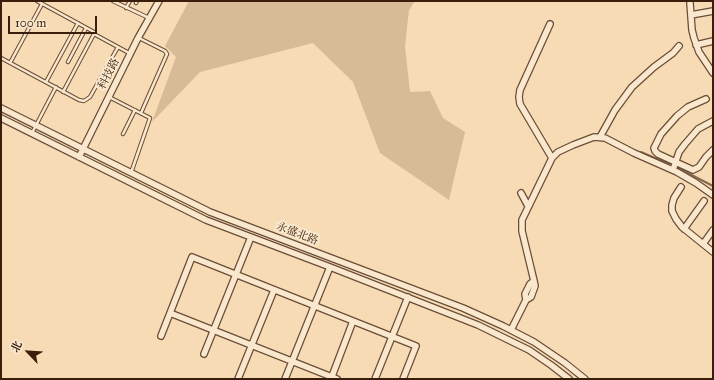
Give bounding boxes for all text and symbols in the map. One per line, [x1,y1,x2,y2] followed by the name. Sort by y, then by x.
[10,8,99,34] scale bar
[15,16,46,30] text: 100 m
[96,56,122,92] street label: 科技路
[274,220,320,248] street label: 永盛北路
[8,332,48,372] north arrow
[8,339,25,354] text: 北

